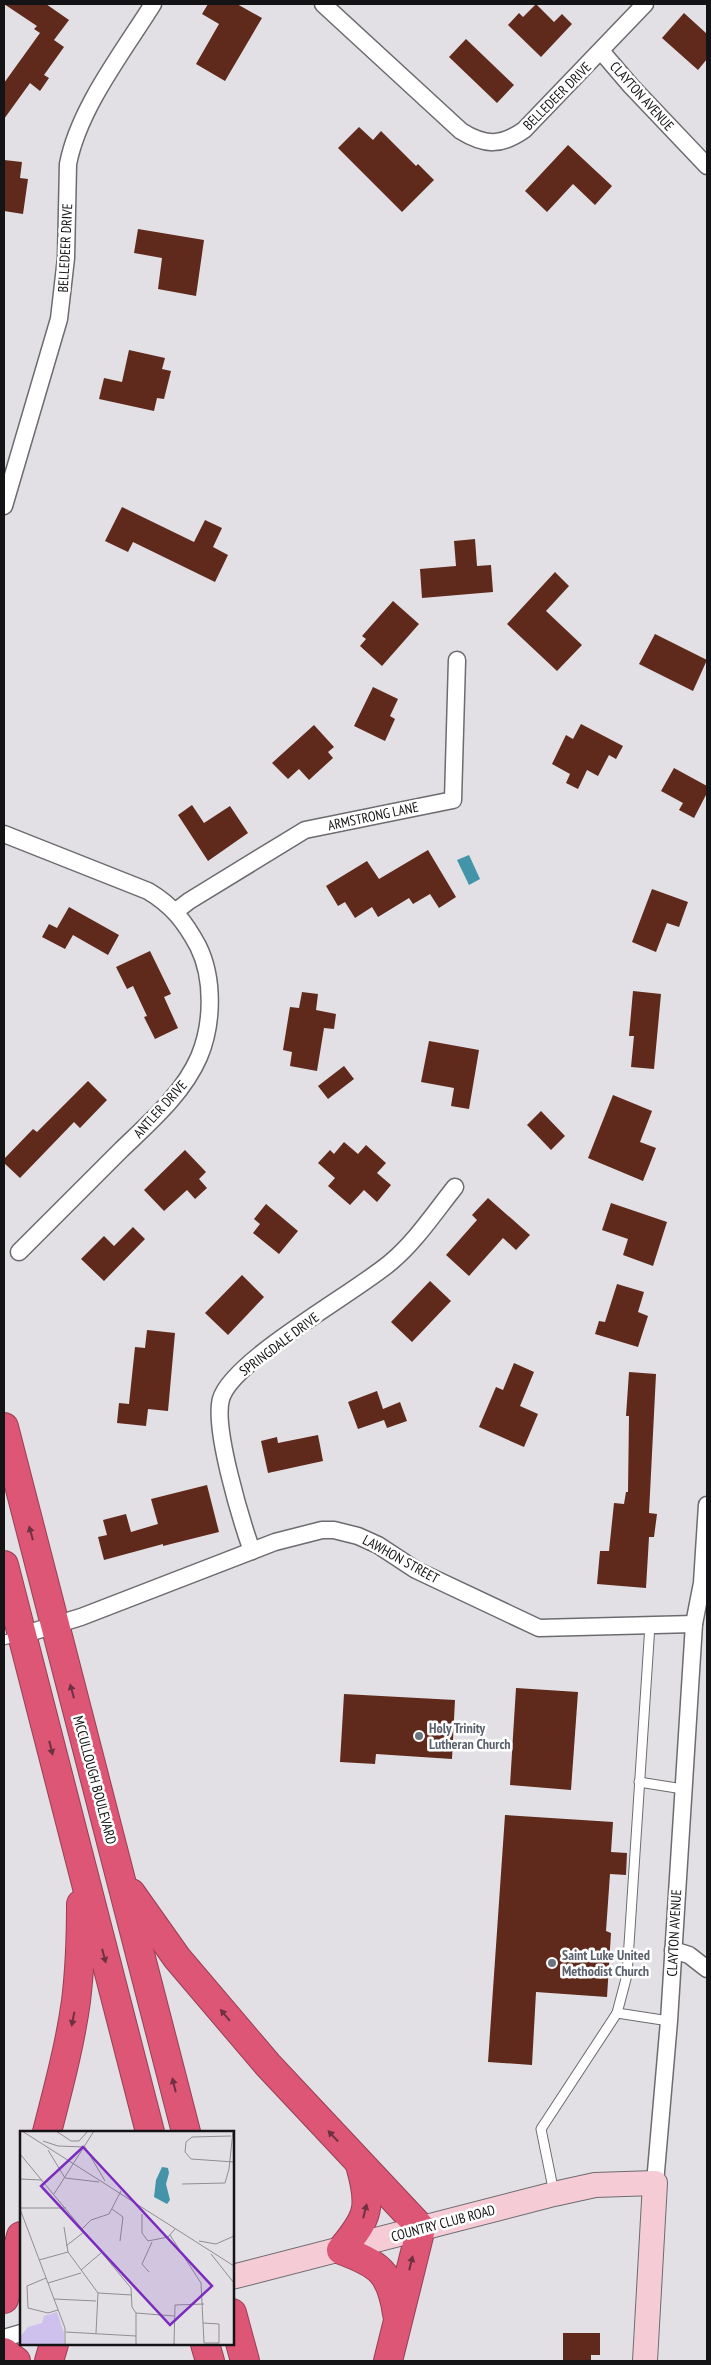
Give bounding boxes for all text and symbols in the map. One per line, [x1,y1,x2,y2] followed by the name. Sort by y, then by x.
[519,58,595,134] street label: BELLEDEER DRIVE
[606,58,678,134] street label: CLAYTON AVENUE
[54,203,76,293] street label: BELLEDEER DRIVE
[326,798,420,834] street label: ARMSTRONG LANE
[129,1076,191,1142] street label: ANTLER DRIVE
[236,1308,322,1380] street label: SPRINGDALE DRIVE
[27,1526,35,1541] one-way arrow
[360,1531,443,1588] street label: LAWHON STREET
[68,1683,76,1698] one-way arrow
[69,1714,121,1846] street label: MCCULLOUGH BOULEVARD
[429,1719,511,1753] place label: Holy Trinity Lutheran Church
[413,1730,425,1742] marker: Holy Trinity Lutheran Church
[47,1741,55,1756] one-way arrow
[663,1889,685,1977] street label: CLAYTON AVENUE
[562,1946,650,1980] place label: Saint Luke United Methodist Church
[101,1949,109,1964] one-way arrow
[546,1957,558,1969] marker: Saint Luke United Methodist Church
[220,2009,231,2022] one-way arrow
[68,2011,76,2027] one-way arrow
[170,2078,178,2093] one-way arrow
[20,2131,234,2345] inset map
[327,2131,339,2143] one-way arrow
[389,2200,497,2246] street label: COUNTRY CLUB ROAD
[361,2203,369,2218] one-way arrow
[407,2255,415,2270] one-way arrow

